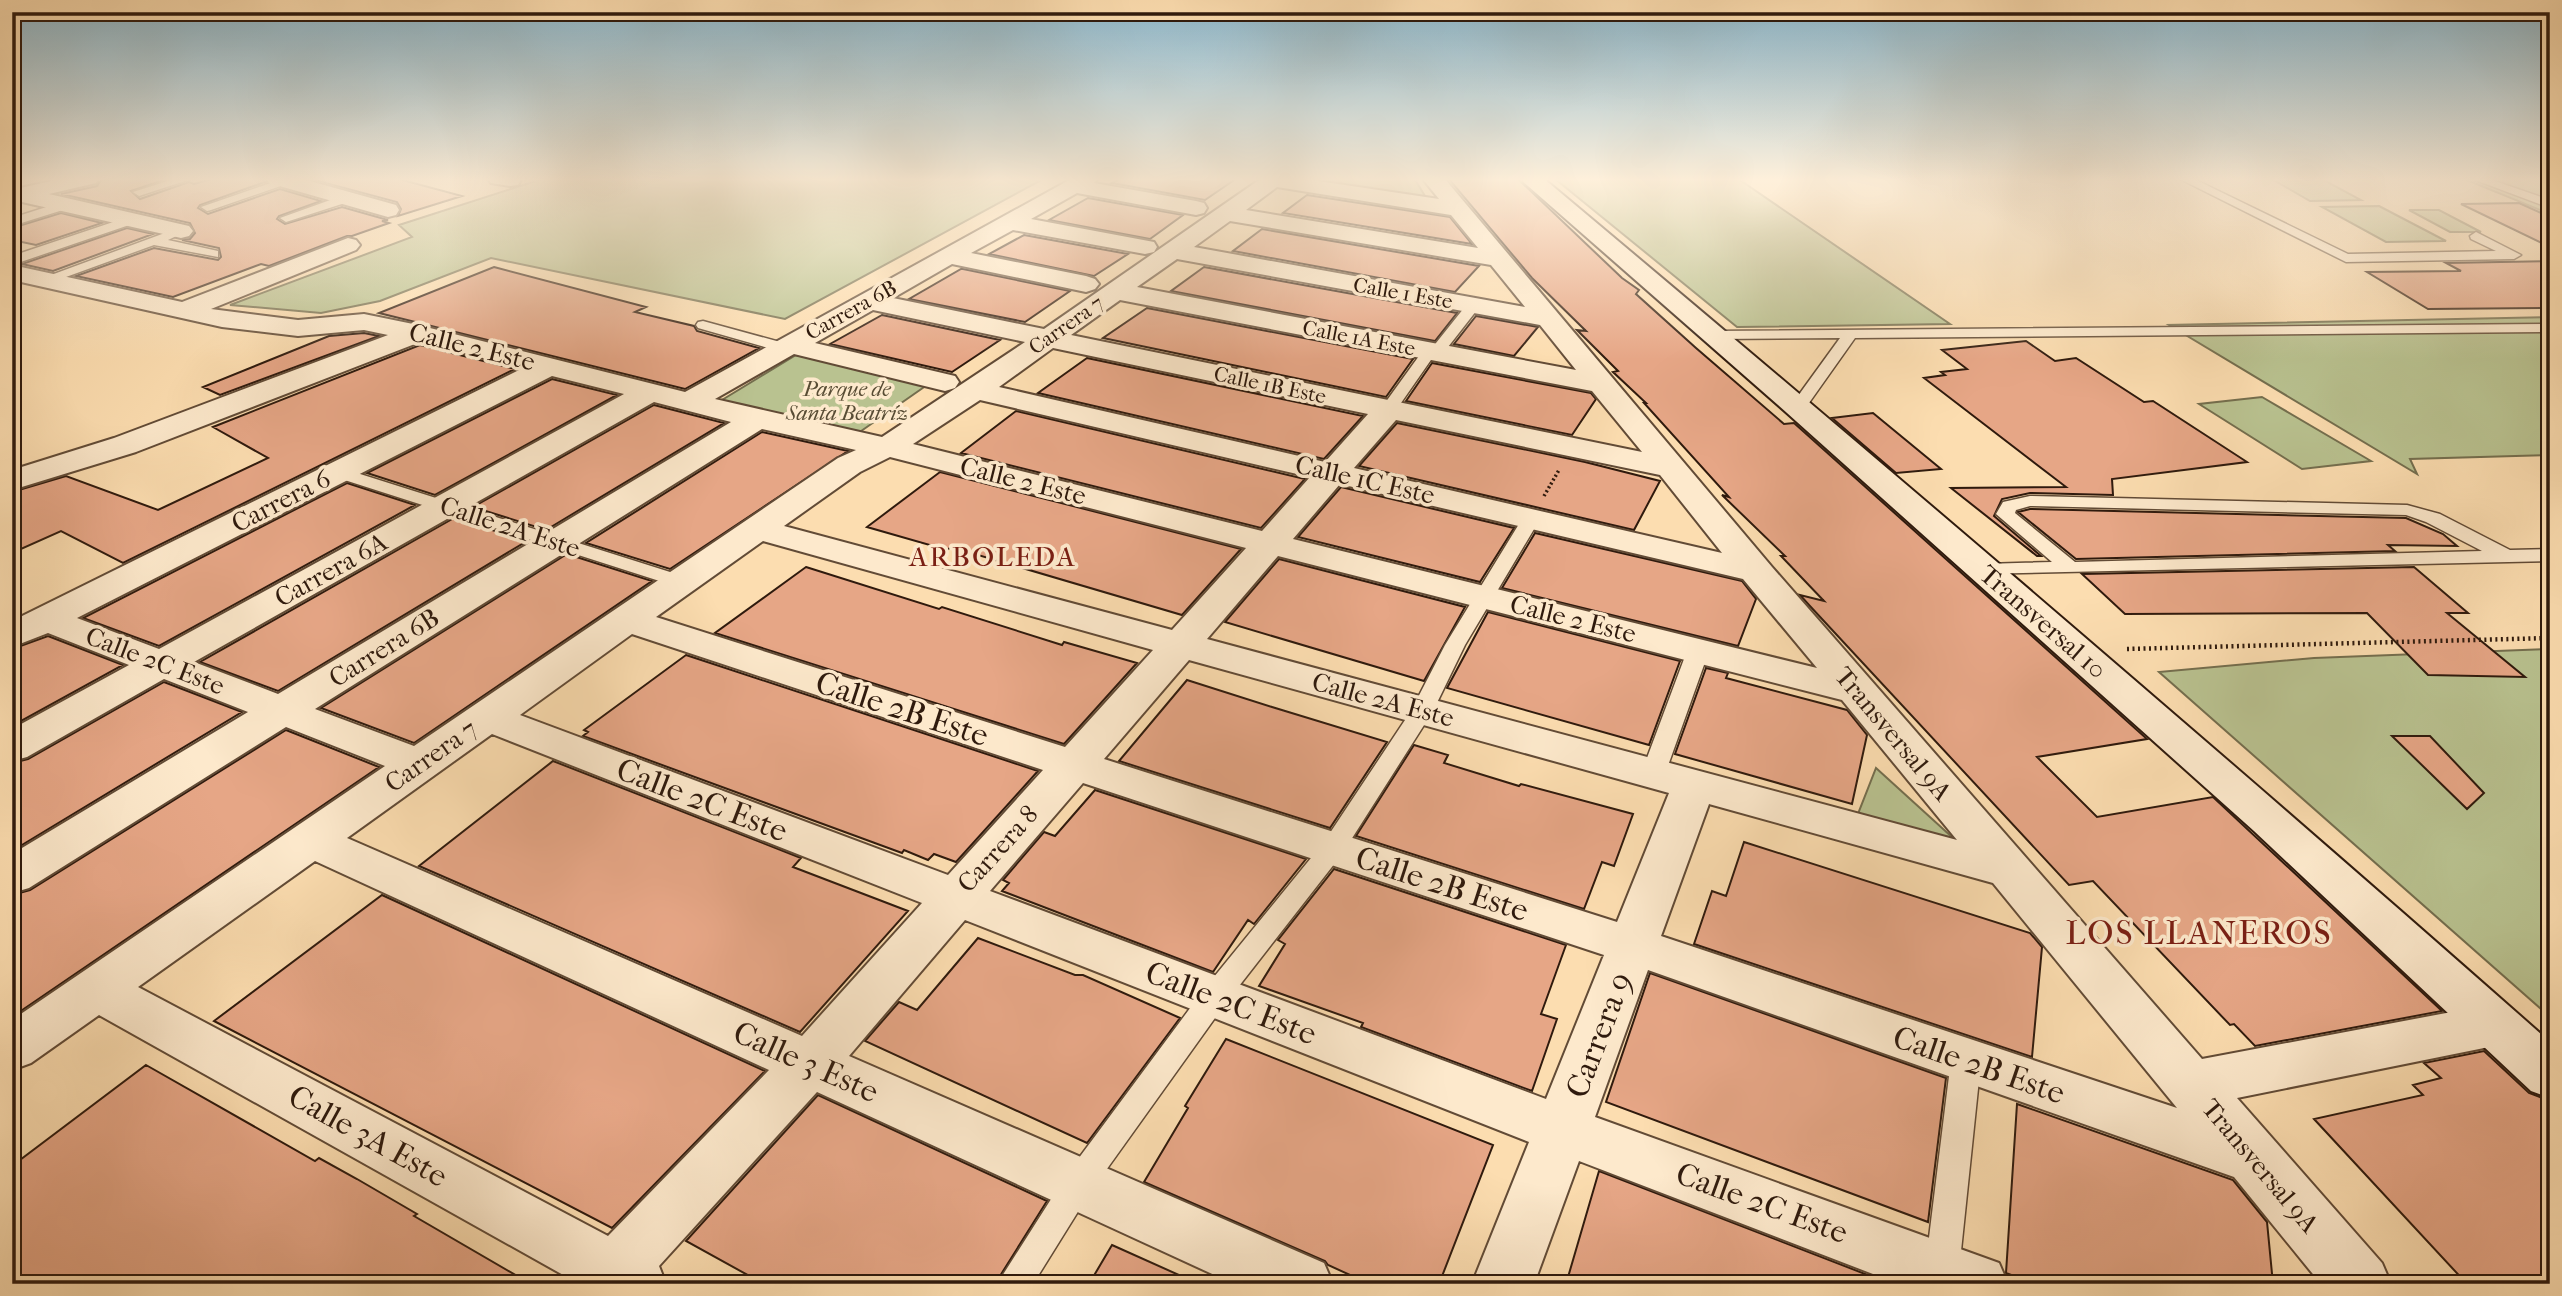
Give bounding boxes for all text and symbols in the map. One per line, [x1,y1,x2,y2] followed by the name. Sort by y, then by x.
[1351,272,1455,314] street label: Calle 1 Este
[801,275,901,345] street label: Carrera 6B
[1024,291,1108,359] street label: Carrera 7
[1301,315,1417,361] street label: Calle 1A Este
[406,316,538,378] street label: Calle 2 Este
[1212,361,1328,409] street label: Calle 1B Este
[785,377,908,425] park label: Parque de Santa Beatríz
[1292,449,1438,511] street label: Calle 1C Este
[957,450,1089,512] street label: Calle 2 Este
[226,462,337,539] street label: Carrera 6
[436,490,584,564] street label: Calle 2A Este
[269,526,394,614] street label: Carrera 6A
[908,540,1077,573] district label: ARBOLEDA
[1973,559,2113,685] street label: Transversal 10
[1507,588,1639,650] street label: Calle 2 Este
[323,602,445,694] street label: Carrera 6B
[81,620,229,702] street label: Calle 2C Este
[1828,661,1959,808] street label: Transversal 9A
[811,664,993,754] street label: Calle 2B Este
[1309,666,1457,734] street label: Calle 2A Este
[379,713,483,799] street label: Carrera 7
[611,750,793,850] street label: Calle 2C Este
[951,799,1045,899] street label: Carrera 8
[1351,839,1533,929] street label: Calle 2B Este
[2065,914,2333,953] district label: LOS LLANEROS
[1140,953,1322,1053] street label: Calle 2C Este
[1558,967,1640,1103] street label: Carrera 9
[728,1014,885,1111] street label: Calle 3 Este
[1888,1018,2070,1112] street label: Calle 2B Este
[282,1077,454,1195] street label: Calle 3A Este
[2195,1093,2326,1240] street label: Transversal 9A
[1671,1155,1853,1251] street label: Calle 2C Este

